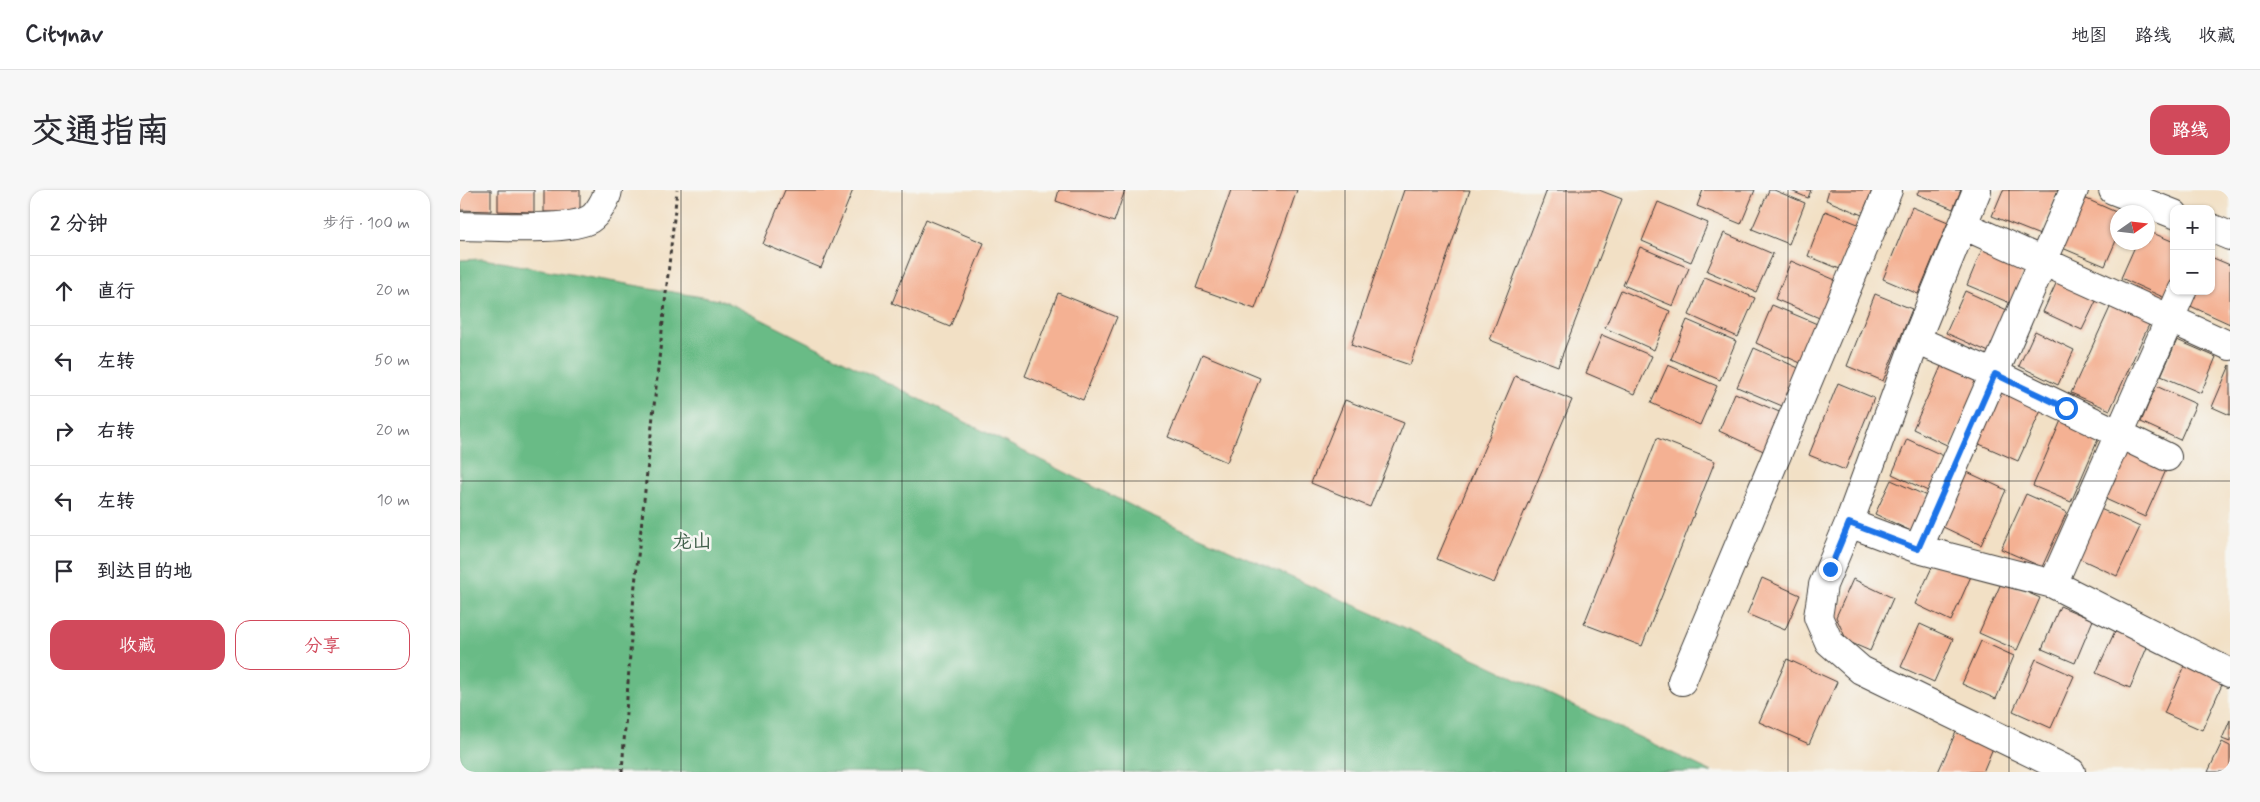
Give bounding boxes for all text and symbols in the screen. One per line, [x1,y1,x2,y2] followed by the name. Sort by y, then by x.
[25,19,103,50] text: Citynav
[2071,24,2107,48] text: 地图
[2135,24,2171,48] text: 路线
[2199,24,2235,48] text: 收藏
[2150,105,2230,155] button: 路线
[30,109,170,155] text: 交通指南
[2110,205,2155,250] north arrow
[2170,205,2215,295] map controls
[2170,205,2215,250] button: +
[50,210,108,238] text: 2 分钟
[323,213,410,234] text: 步行 · 100 m
[2170,250,2215,295] button: −
[50,277,78,305] icon: ahead
[97,279,135,304] text: 直行
[376,280,410,301] text: 20 m
[50,347,78,375] icon: left
[97,349,135,374] text: 左转
[374,350,410,371] text: 50 m
[2055,397,2078,420] route start
[50,417,78,445] icon: right
[97,419,135,444] text: 右转
[376,420,410,441] text: 20 m
[50,487,78,515] icon: left
[97,489,135,514] text: 左转
[377,490,410,511] text: 10 m
[672,529,712,556] park label: 龙山
[50,557,78,585] icon: arrive
[1819,558,1842,581] route end
[97,559,192,584] text: 到达目的地
[50,620,225,670] button: 收藏
[235,620,410,670] button: 分享

